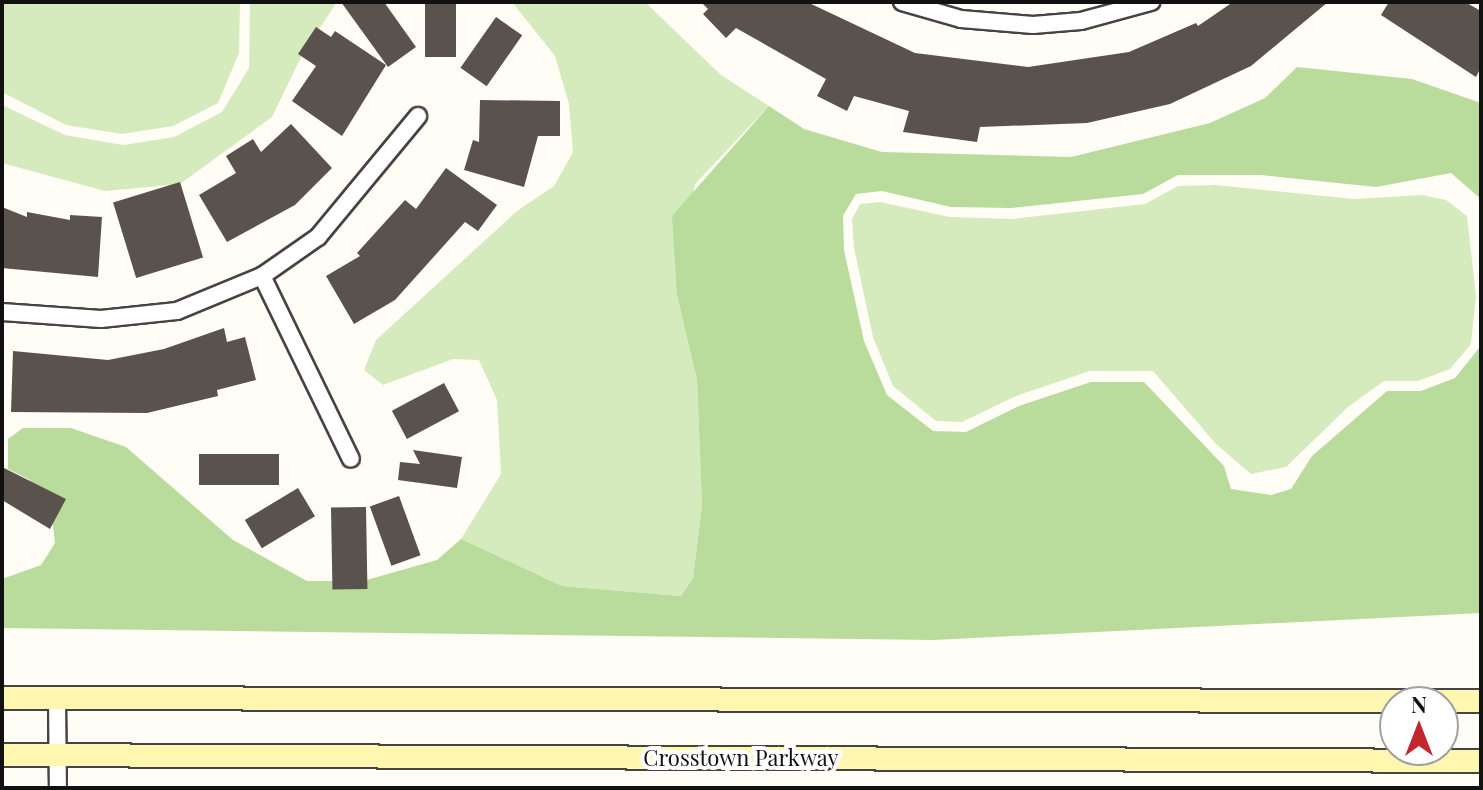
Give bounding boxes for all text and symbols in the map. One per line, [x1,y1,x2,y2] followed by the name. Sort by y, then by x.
[1379,686,1459,766] north arrow
[1411,689,1427,719] text: N
[643,745,839,771] street label: Crosstown Parkway

